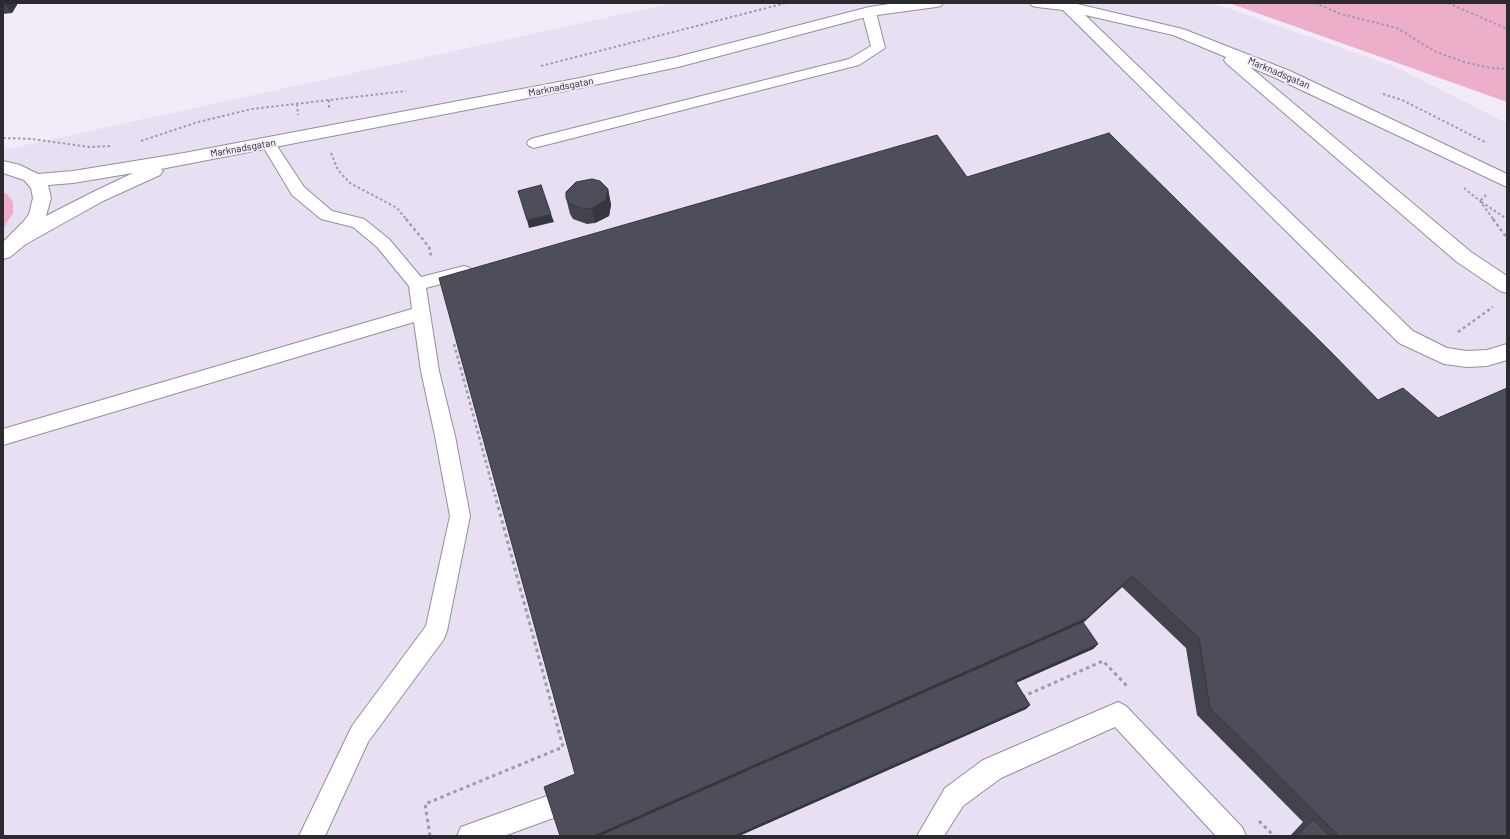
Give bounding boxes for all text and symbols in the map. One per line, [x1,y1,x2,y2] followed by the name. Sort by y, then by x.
[1246,55,1312,91] street label: Marknadsgatan
[527,75,595,99] street label: Marknadsgatan
[209,136,277,160] street label: Marknadsgatan

